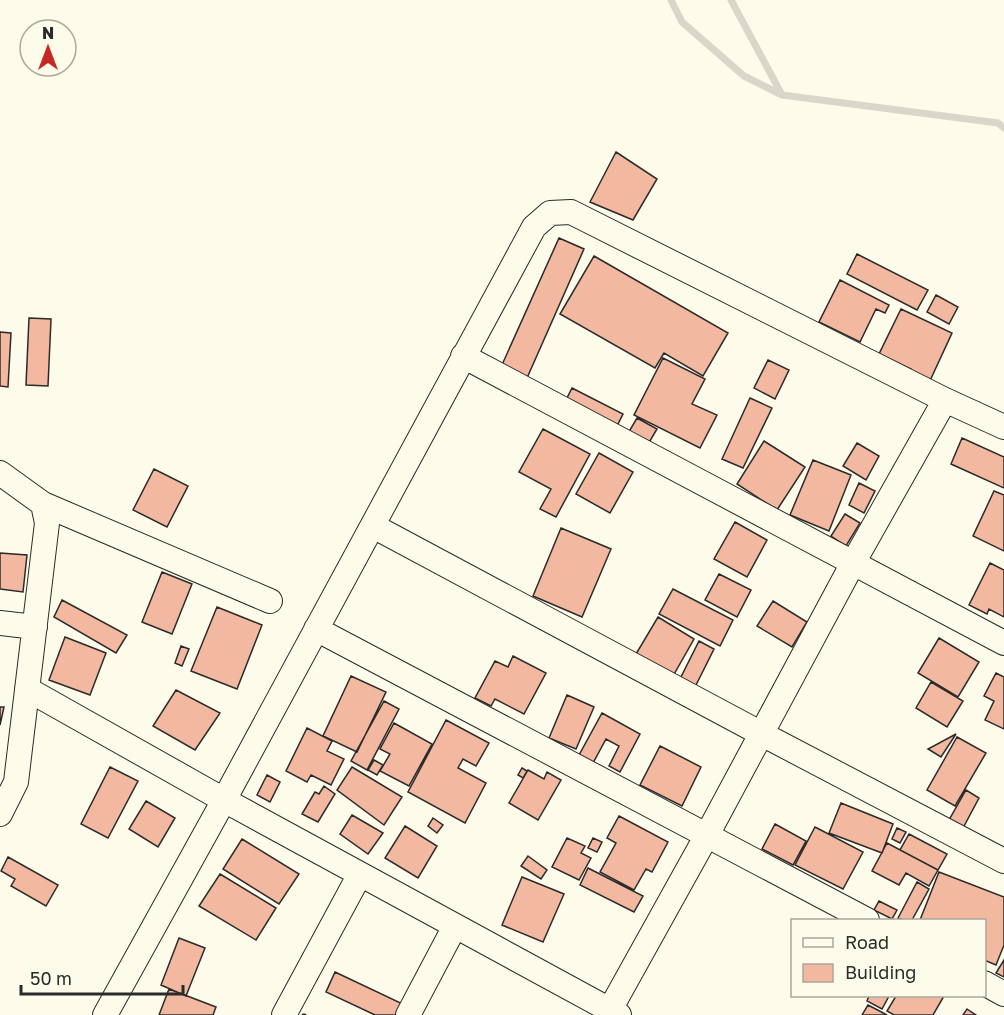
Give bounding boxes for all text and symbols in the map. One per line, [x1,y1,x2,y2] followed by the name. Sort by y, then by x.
[18,18,78,78] north arrow
[42,23,54,43] text: N
[791,919,986,997] legend
[845,931,889,953] text: Road
[21,958,183,996] scale bar
[845,961,916,983] text: Building
[30,967,72,989] text: 50 m

